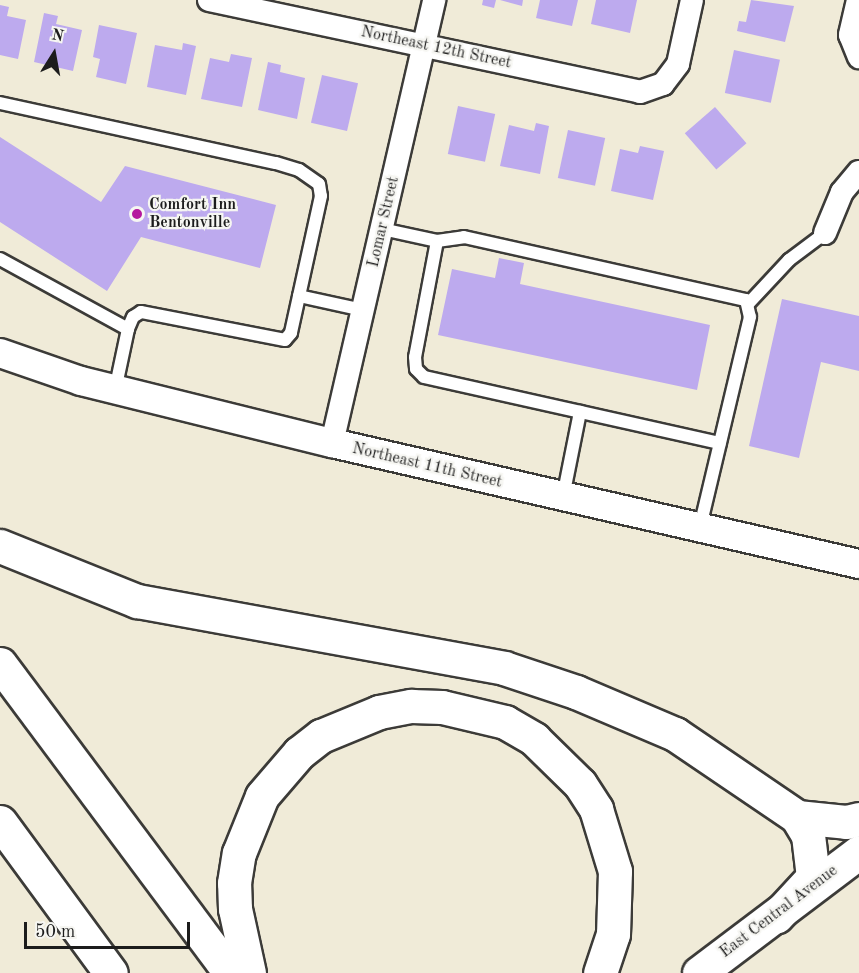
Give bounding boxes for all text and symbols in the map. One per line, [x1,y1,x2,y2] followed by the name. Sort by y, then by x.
[359,23,513,73] street label: Northeast 12th Street
[24,24,84,84] north arrow
[50,27,65,45] text: N
[364,175,404,269] street label: Lomar Street
[149,195,236,233] place label: Comfort Inn Bentonville
[130,207,144,221] marker: Comfort Inn Bentonville
[350,439,504,493] street label: Northeast 11th Street
[716,861,842,963] street label: East Central Avenue
[27,910,194,948] scale bar
[35,923,75,941] text: 50 m

